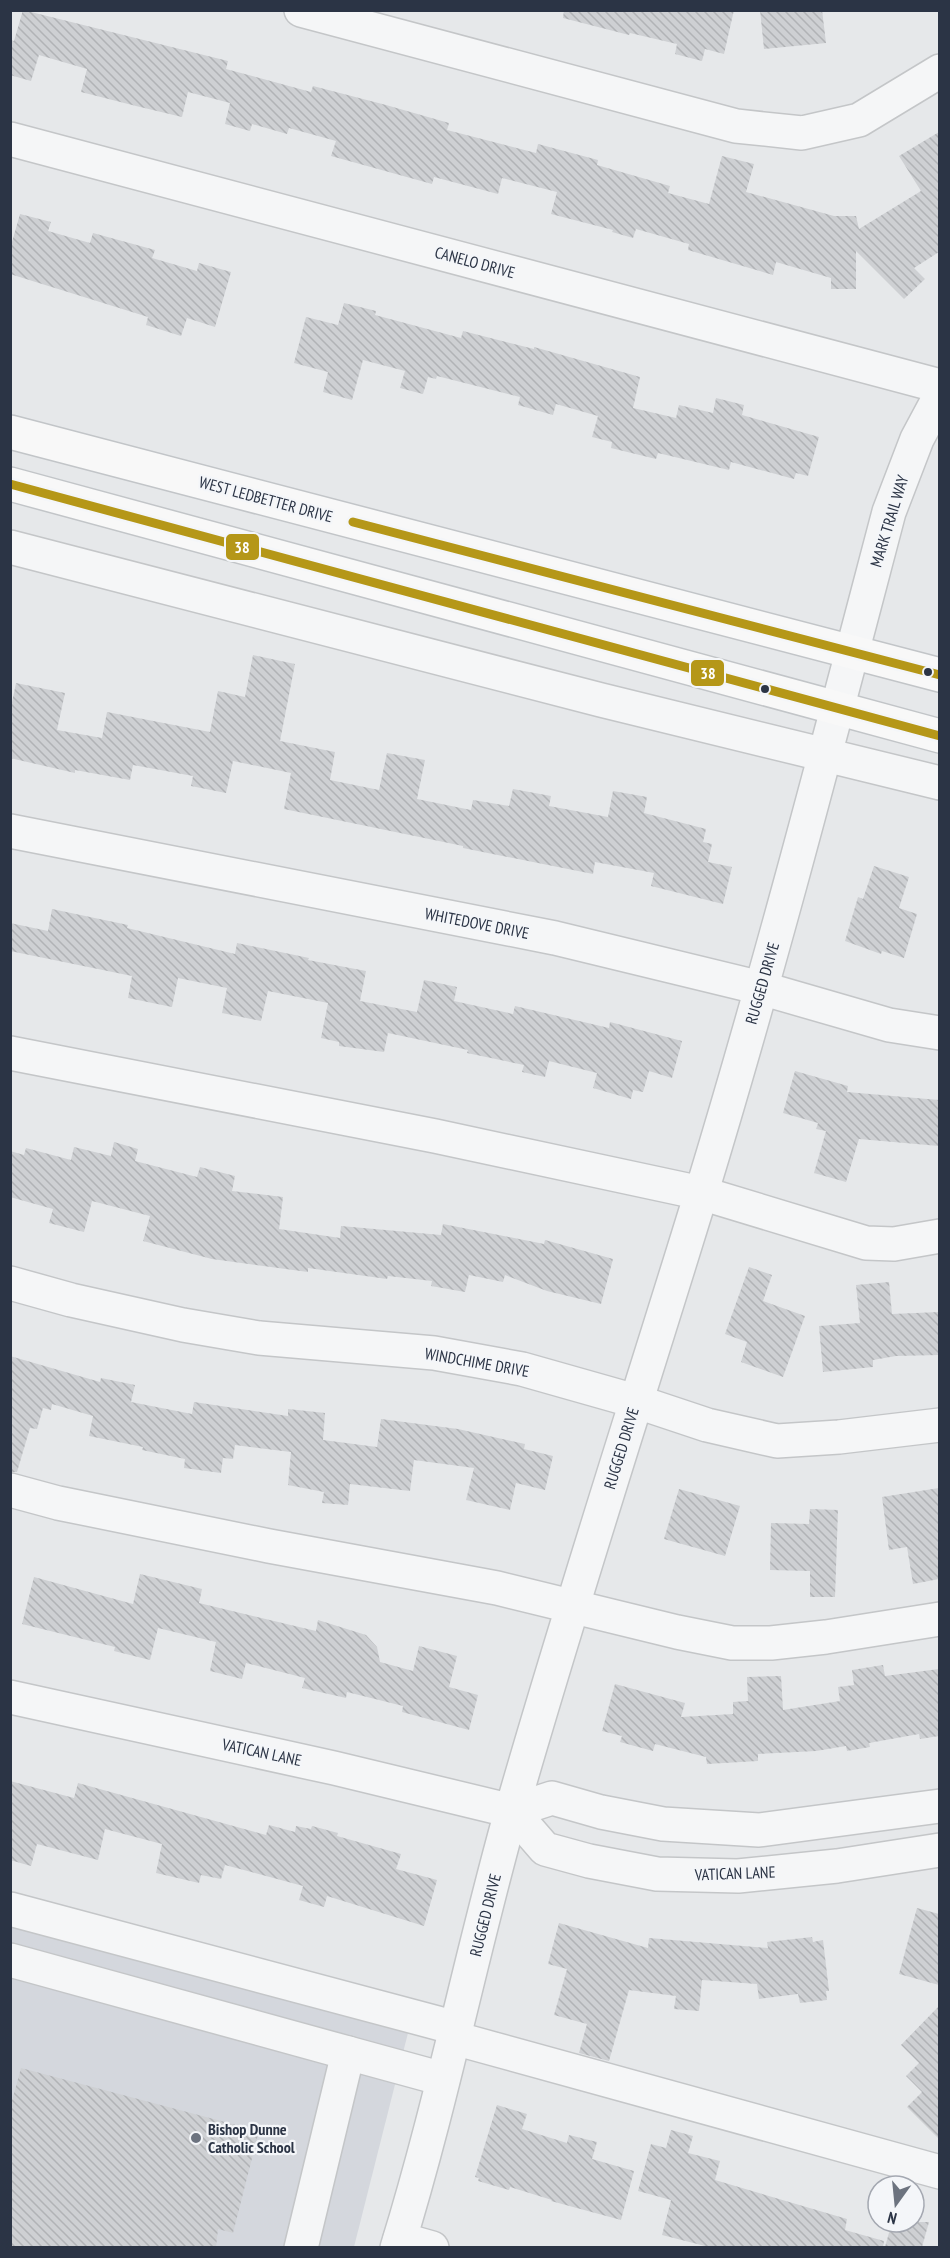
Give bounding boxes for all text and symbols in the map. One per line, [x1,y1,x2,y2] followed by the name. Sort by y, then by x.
[433,242,517,282] street label: CANELO DRIVE
[197,472,335,526] street label: WEST LEDBETTER DRIVE
[866,472,913,569] street label: MARK TRAIL WAY
[225,533,260,561] line badge: 38
[234,537,250,557] text: 38
[690,659,725,687] line badge: 38
[700,663,716,683] text: 38
[922,666,934,678] unlabelled marker
[759,683,771,695] unlabelled marker
[423,903,531,943] street label: WHITEDOVE DRIVE
[741,940,783,1026] street label: RUGGED DRIVE
[423,1343,531,1381] street label: WINDCHIME DRIVE
[599,1405,643,1491] street label: RUGGED DRIVE
[220,1734,304,1770] street label: VATICAN LANE
[693,1862,776,1884] street label: VATICAN LANE
[465,1871,505,1958] street label: RUGGED DRIVE
[208,2119,295,2157] place label: Bishop Dunne Catholic School
[189,2131,203,2145] marker: Bishop Dunne Catholic School
[866,2174,926,2234] north arrow
[885,2208,899,2229] text: N

